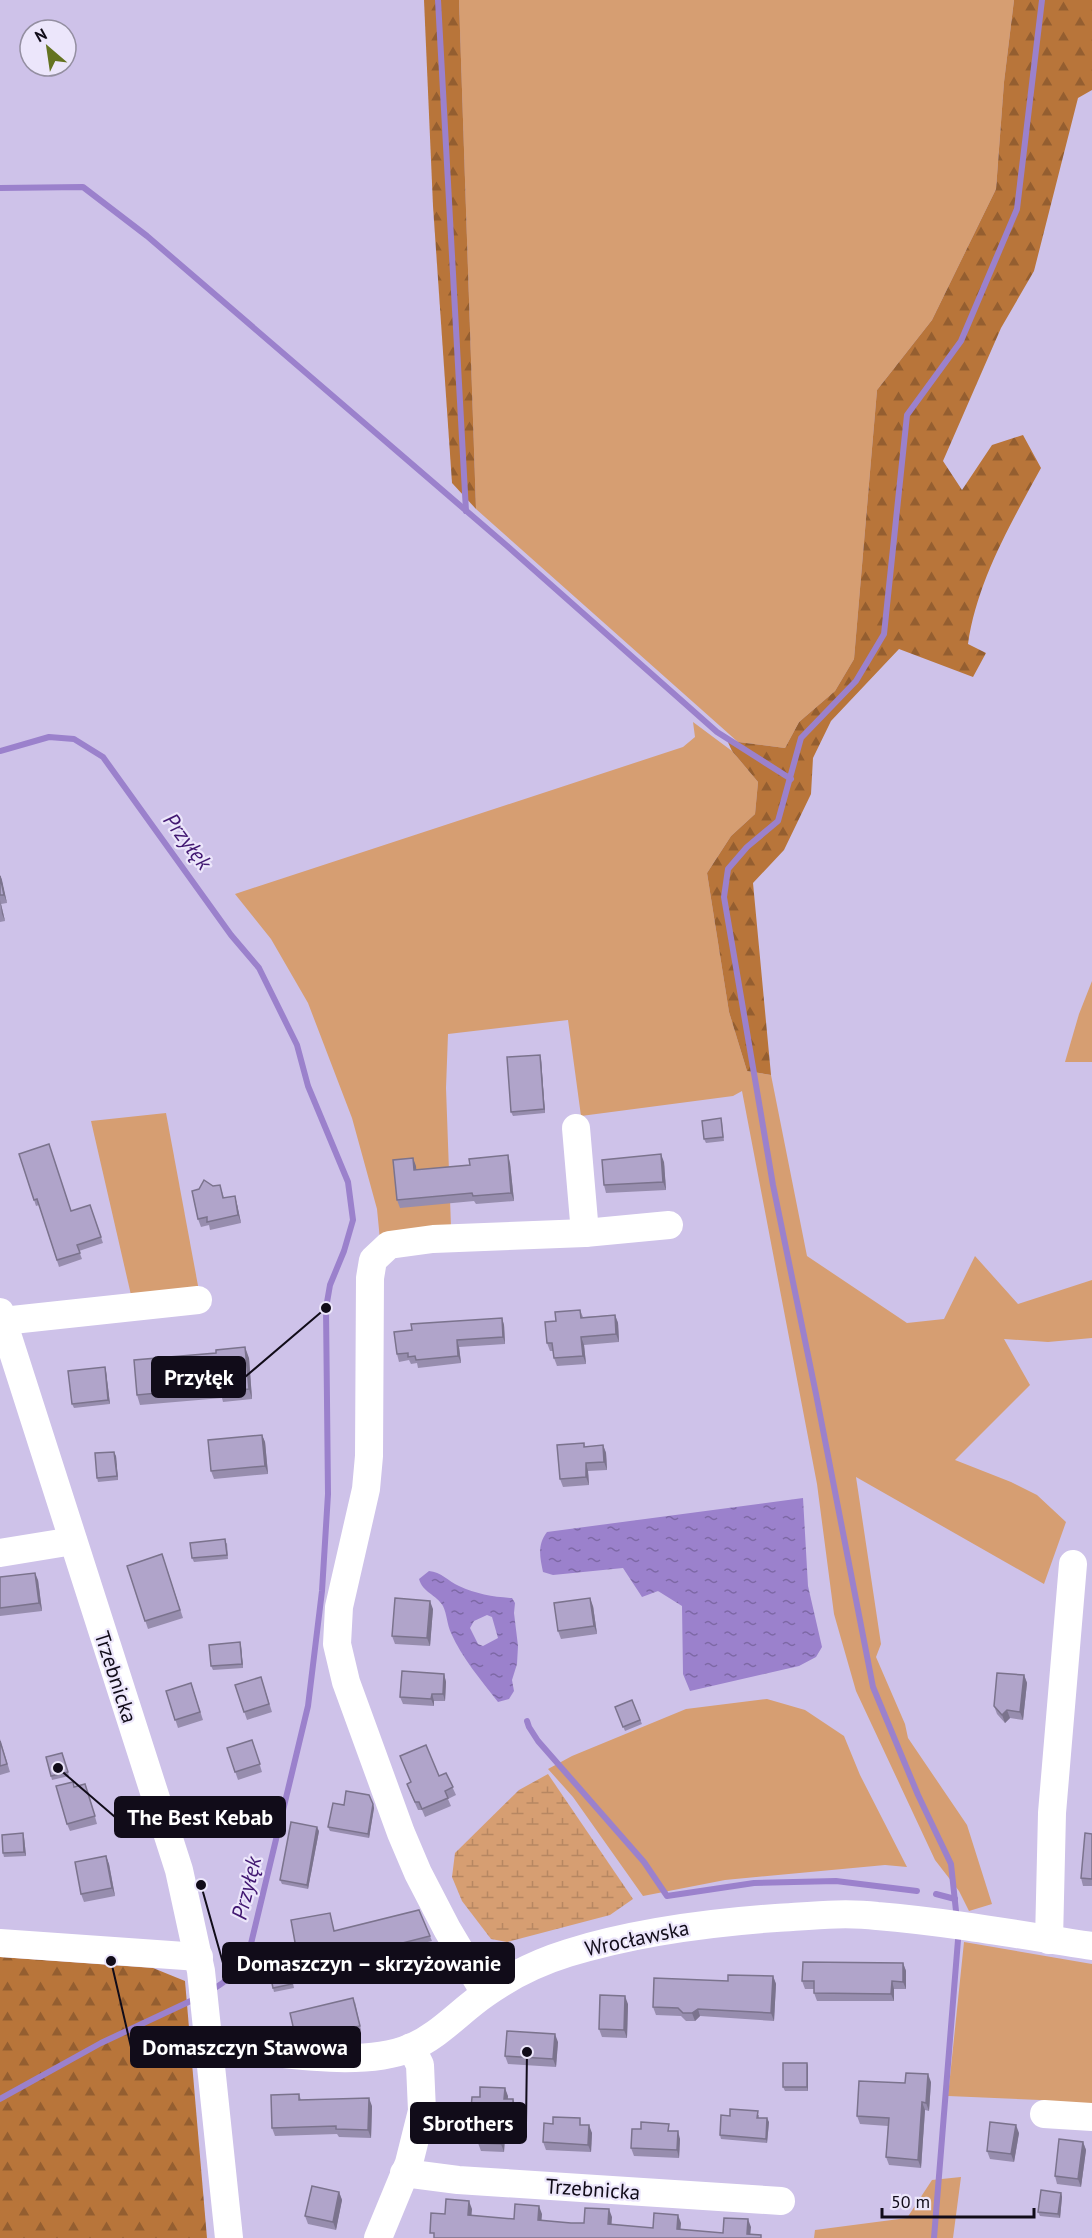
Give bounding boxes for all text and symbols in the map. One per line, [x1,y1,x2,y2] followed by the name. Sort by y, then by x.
[18,18,78,78] north arrow
[31,24,50,46] text: N
[158,807,219,876] water label: Przyłęk
[152,1357,245,1397] callout: Przyłęk
[164,1363,234,1391] text: Przyłęk
[89,1628,143,1726] street label: Trzebnicka
[115,1797,285,1837] callout: The Best Kebab
[127,1803,273,1831] text: The Best Kebab
[225,1852,268,1922] water label: Przyłęk
[582,1914,692,1962] street label: Wrocławska
[223,1943,514,1983] callout: Domaszczyn – skrzyżowanie
[237,1949,501,1977] text: Domaszczyn – skrzyżowanie
[131,2027,360,2067] callout: Domaszczyn Stawowa
[142,2033,348,2061] text: Domaszczyn Stawowa
[411,2103,526,2143] callout: Sbrothers
[423,2109,513,2137] text: Sbrothers
[545,2172,641,2206] street label: Trzebnicka
[882,2181,1034,2219] scale bar
[891,2190,930,2213] text: 50 m

